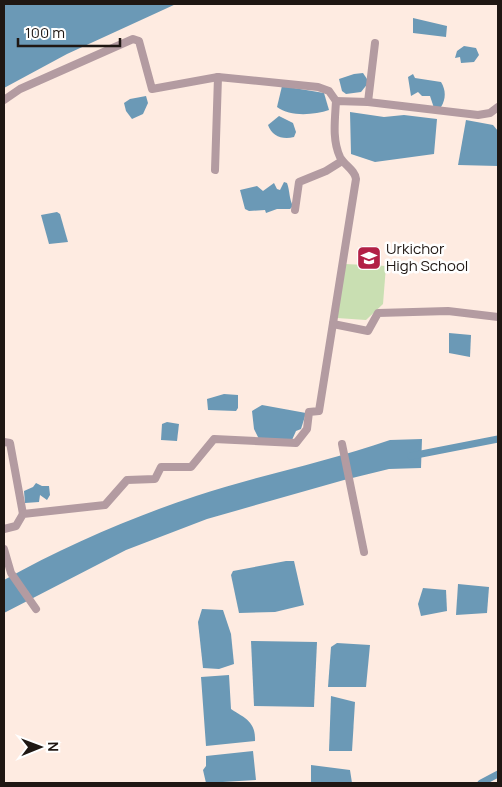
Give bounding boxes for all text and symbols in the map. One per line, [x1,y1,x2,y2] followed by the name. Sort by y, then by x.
[18,15,120,47] scale bar
[25,22,65,43] text: 100 m
[386,238,468,276] place label: Urkichor High School
[356,245,382,271] school or university icon: Urkichor High School
[15,722,65,772] north arrow
[44,742,63,752] text: N

